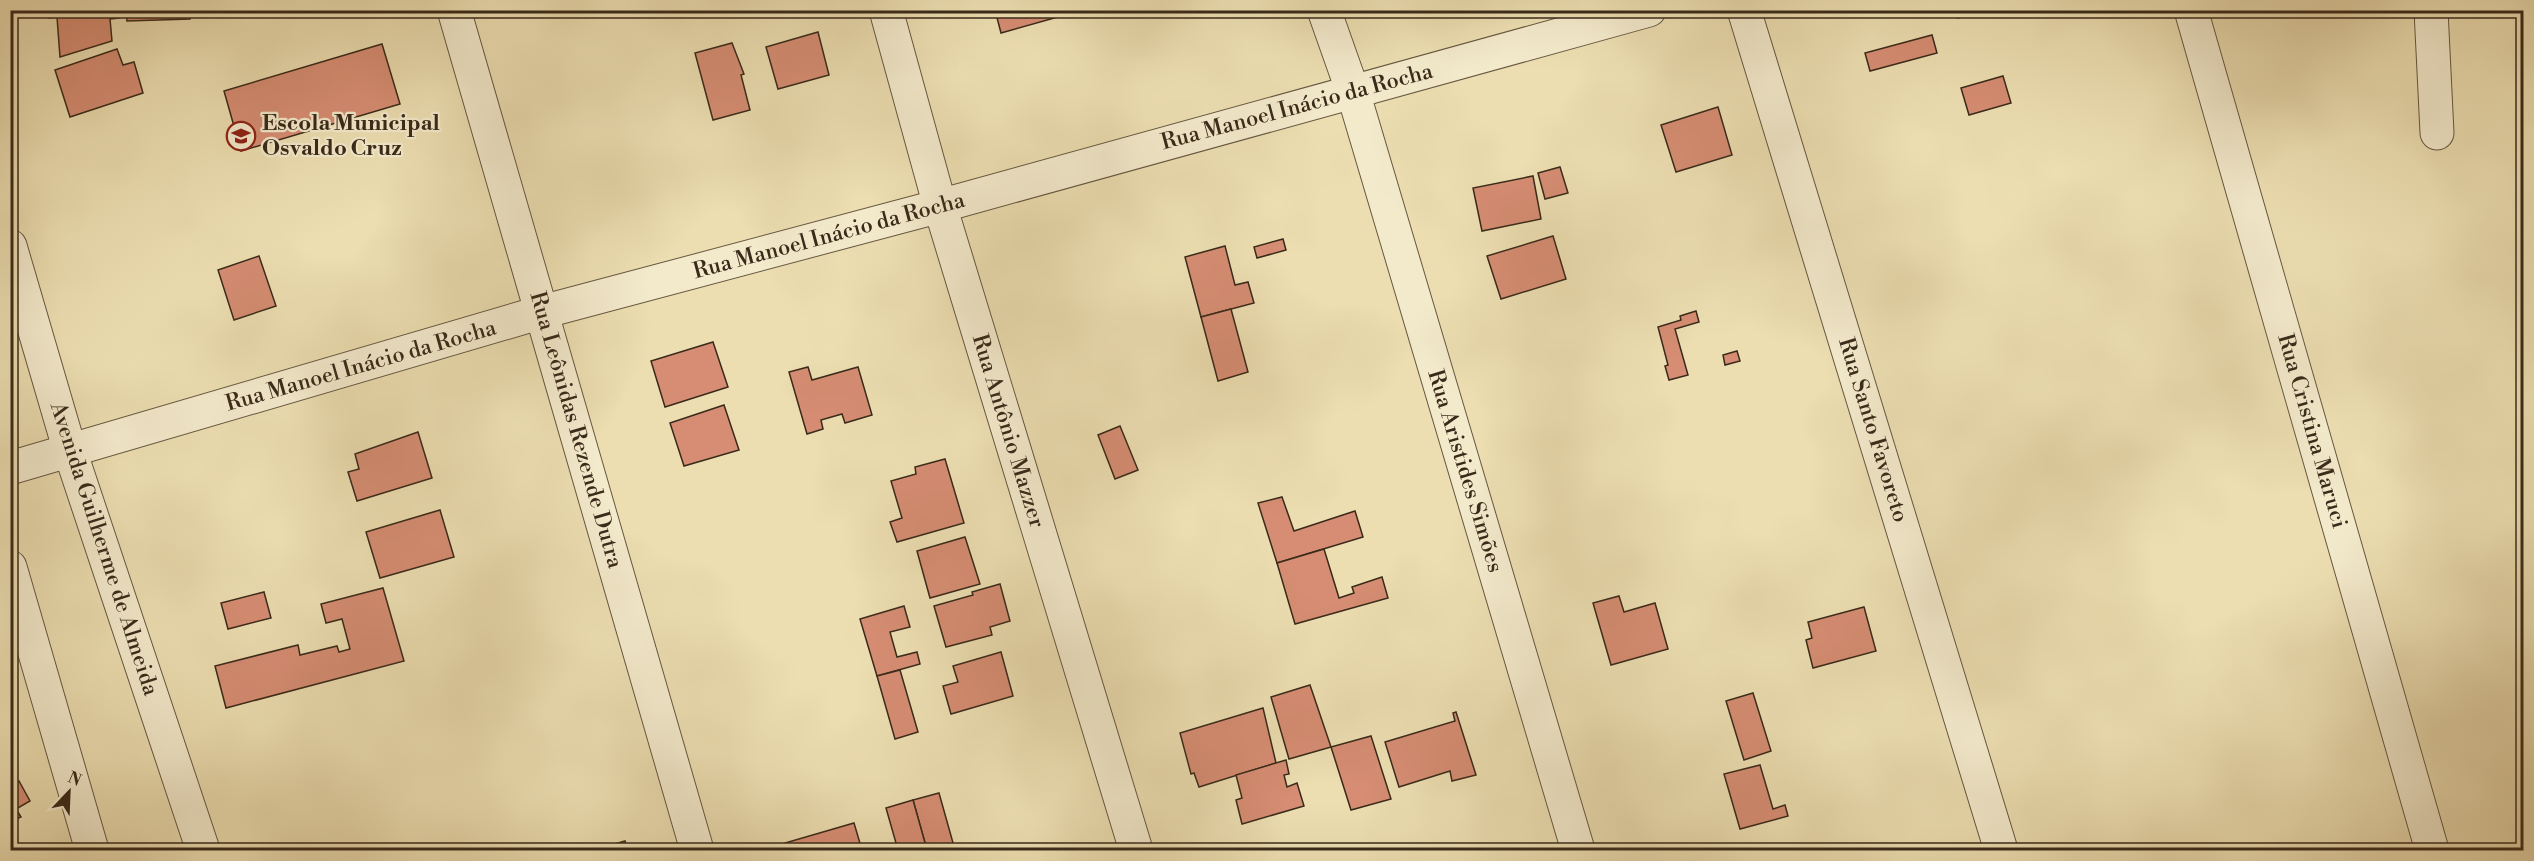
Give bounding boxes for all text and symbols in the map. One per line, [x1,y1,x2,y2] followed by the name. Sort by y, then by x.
[1158,57,1437,156] street label: Rua Manoel Inácio da Rocha
[262,110,440,162] place label: Escola Municipal Osvaldo Cruz
[225,120,257,152] school or university icon: Escola Municipal Osvaldo Cruz
[690,186,969,285] street label: Rua Manoel Inácio da Rocha
[524,289,629,572] street label: Rua Leônidas Rezende Dutra
[223,314,500,418] street label: Rua Manoel Inácio da Rocha
[966,331,1050,531] street label: Rua Antônio Mazzer
[2271,331,2353,531] street label: Rua Cristina Maruci
[1832,334,1914,526] street label: Rua Santo Favoreto
[1421,366,1509,576] street label: Rua Aristides Simões
[43,398,165,700] street label: Avenida Guilherme de Almeida
[39,762,99,822] north arrow
[65,767,85,791] text: N

